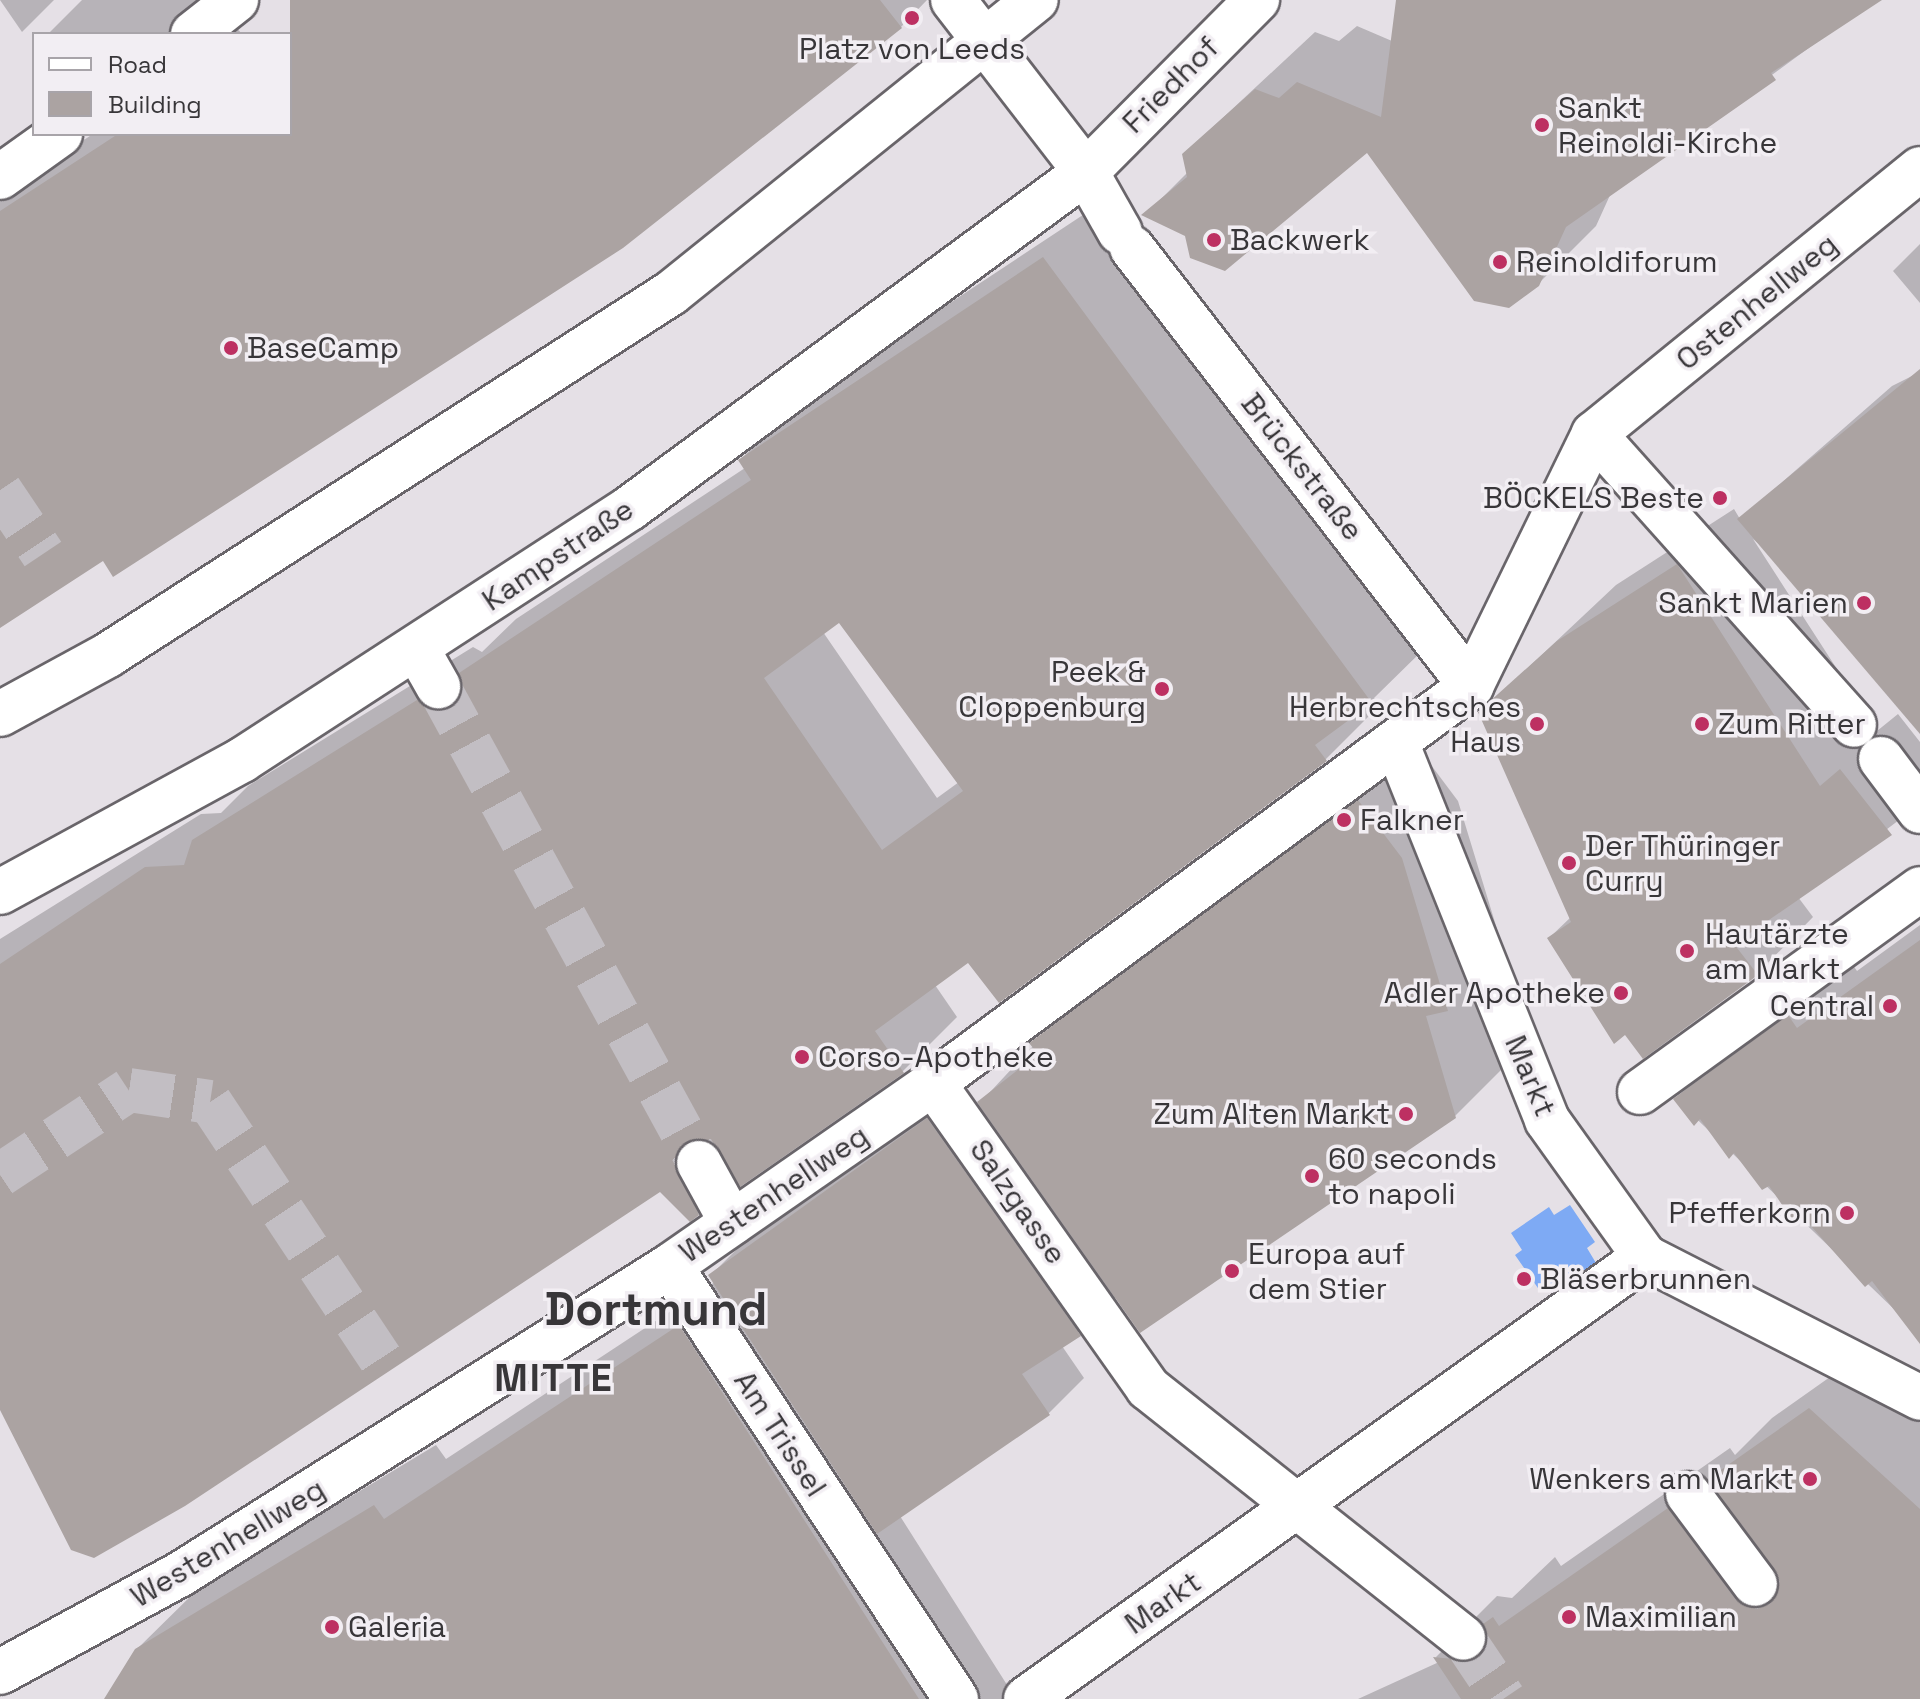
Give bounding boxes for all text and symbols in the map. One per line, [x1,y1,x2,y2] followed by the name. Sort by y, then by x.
[903,9,921,27] marker: Platz von Leeds
[1115,29,1227,141] street label: Friedhof
[799,31,1025,67] place label: Platz von Leeds
[32,32,292,136] legend
[108,49,167,80] text: Road
[108,89,202,120] text: Building
[1558,90,1777,160] place label: Sankt Reinoldi-Kirche
[1533,116,1551,134] marker: Sankt Reinoldi-Kirche
[1230,222,1370,258] place label: Backwerk
[1669,226,1845,378] street label: Ostenhellweg
[1205,231,1223,249] marker: Backwerk
[1516,244,1718,280] place label: Reinoldiforum
[1491,253,1509,271] marker: Reinoldiforum
[247,330,399,366] place label: BaseCamp
[222,339,240,357] marker: BaseCamp
[1233,386,1371,548] street label: Brückstraße
[1483,480,1704,516] place label: BÖCKELS Beste
[1711,489,1729,507] marker: BÖCKELS Beste
[476,491,640,619] street label: Kampstraße
[1658,585,1848,621] place label: Sankt Marien
[1855,594,1873,612] marker: Sankt Marien
[958,654,1146,724] place label: Peek & Cloppenburg
[1153,680,1171,698] marker: Peek & Cloppenburg
[1289,689,1521,760] place label: Herbrechtsches Haus
[1718,706,1866,742] place label: Zum Ritter
[1528,715,1546,733] marker: Herbrechtsches Haus
[1693,715,1711,733] marker: Zum Ritter
[1360,802,1464,838] place label: Falkner
[1335,811,1353,829] marker: Falkner
[1585,828,1781,898] place label: Der Thüringer Curry
[1560,854,1578,872] marker: Der Thüringer Curry
[1705,916,1849,986] place label: Hautärzte am Markt
[1676,940,1698,962] marker: Hautärzte am Markt
[1383,975,1605,1011] place label: Adler Apotheke
[1612,984,1630,1002] marker: Adler Apotheke
[1770,988,1874,1024] place label: Central
[1881,997,1899,1015] marker: Central
[1497,1030,1563,1122] street label: Markt
[818,1039,1054,1075] place label: Corso-Apotheke
[793,1048,811,1066] marker: Corso-Apotheke
[1153,1096,1390,1132] place label: Zum Alten Markt
[1397,1105,1415,1123] marker: Zum Alten Markt
[673,1118,875,1270] street label: Westenhellweg
[962,1133,1074,1271] street label: Salzgasse
[1328,1141,1497,1212] place label: 60 seconds to napoli
[1303,1167,1321,1185] marker: 60 seconds to napoli
[1668,1195,1831,1231] place label: Pfefferkorn
[1838,1204,1856,1222] marker: Pfefferkorn
[1248,1236,1405,1306] place label: Europa auf dem Stier
[1540,1261,1751,1297] place label: Bläserbrunnen
[1223,1262,1241,1280] marker: Europa auf dem Stier
[1515,1270,1533,1288] marker: Bläserbrunnen
[545,1281,767,1337] district label: Dortmund
[494,1356,614,1402] district label: MITTE
[726,1364,834,1504] street label: Am Trissel
[1529,1461,1794,1497] place label: Wenkers am Markt
[1801,1470,1819,1488] marker: Wenkers am Markt
[124,1471,332,1615] street label: Westenhellweg
[1118,1564,1208,1642] street label: Markt
[1585,1599,1737,1635] place label: Maximilian
[1560,1608,1578,1626] marker: Maximilian
[348,1609,446,1645] place label: Galeria
[323,1618,341,1636] marker: Galeria

